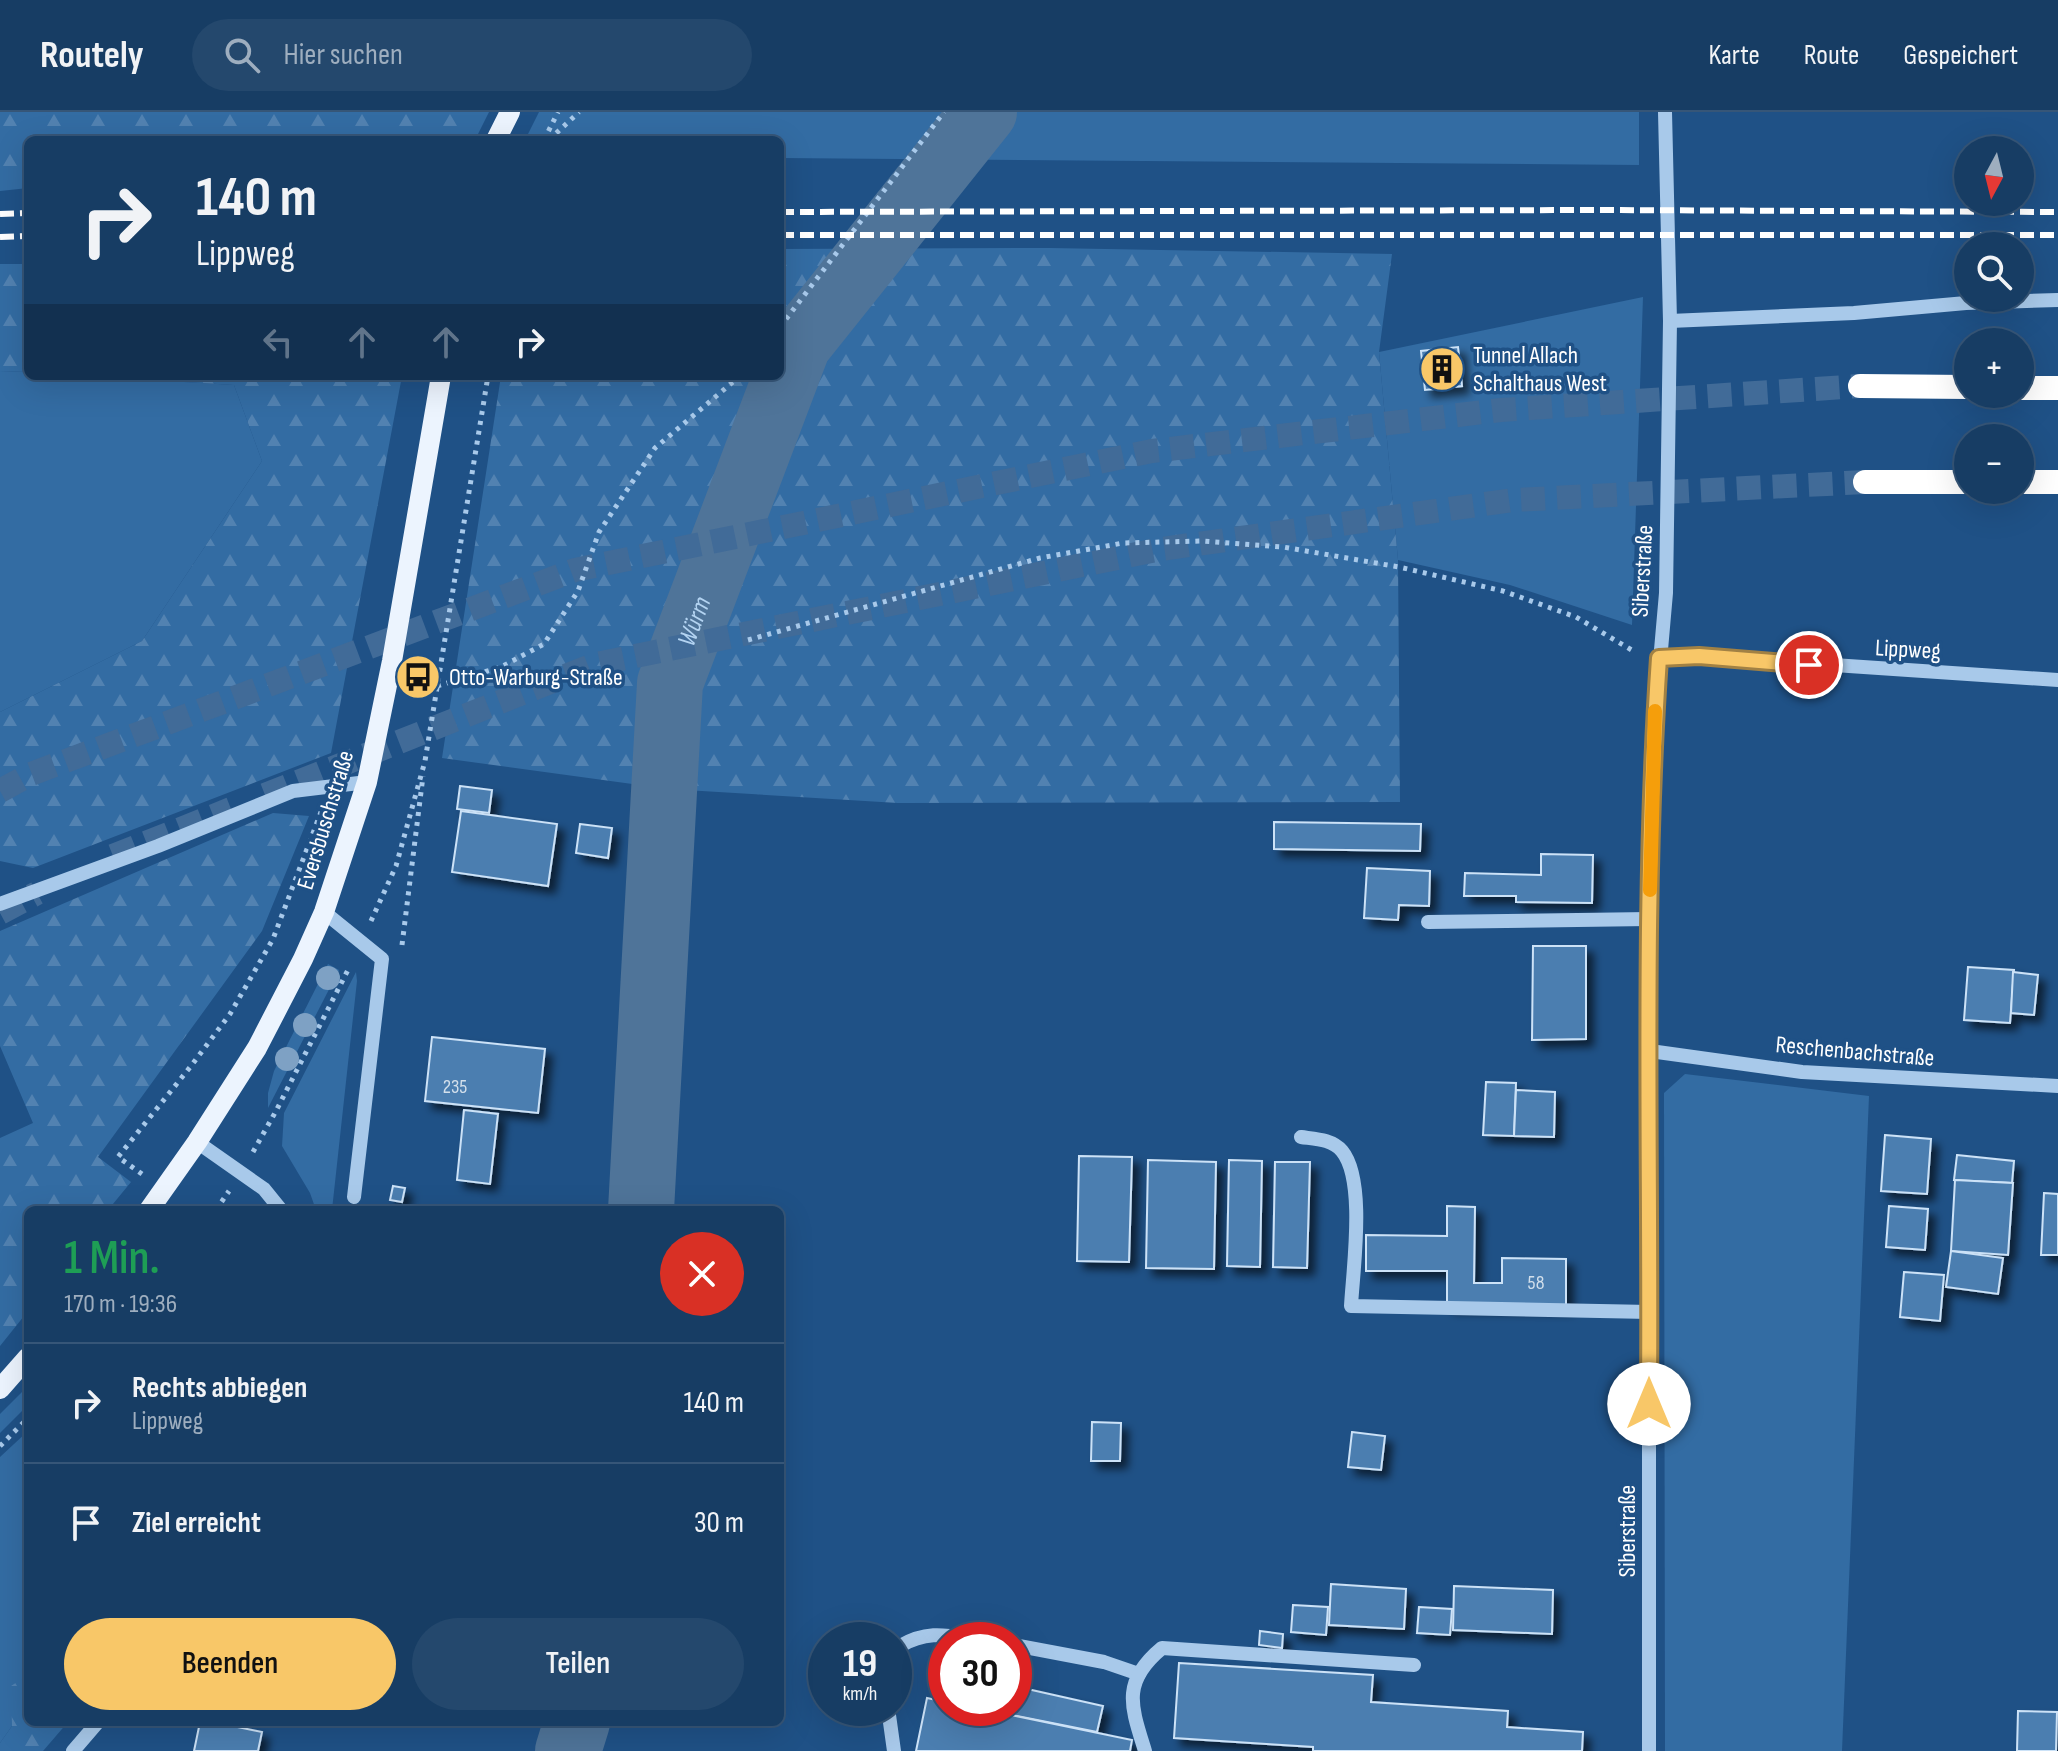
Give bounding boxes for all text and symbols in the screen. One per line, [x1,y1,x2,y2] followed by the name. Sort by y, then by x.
[192,19,752,91] search box
[40,33,144,78] text: Routely
[220,33,264,77] icon: search
[284,37,403,73] text: Hier suchen
[1709,39,1760,72] text: Karte
[1804,39,1859,72] text: Route
[1903,39,2018,72] text: Gespeichert
[1954,136,2034,216] north arrow
[1954,136,2034,504] map controls
[196,165,317,232] text: 140 m
[64,168,168,272] icon: right
[1954,232,2034,312] button: search
[196,233,295,276] text: Lippweg
[256,320,300,364] icon: left
[340,320,384,364] icon: ahead
[424,320,468,364] icon: ahead
[508,320,552,364] icon: right
[1954,328,2034,408] button: +
[1473,341,1607,398] place label: Tunnel Allach Schalthaus West
[1418,345,1466,393] building icon: Tunnel Allach Schalthaus West
[1954,424,2034,504] button: −
[1626,524,1659,618] street label: Siberstraße
[671,592,718,651] water label: Würm
[1775,631,1843,699] pin
[1874,633,1942,666] street label: Lippweg
[1787,643,1831,687] icon: arrive
[394,653,442,701] bus stop icon: Otto-Warburg-Straße
[449,663,623,692] place label: Otto-Warburg-Straße
[291,747,360,893] street label: Eversbuschstraße
[1774,1030,1936,1073] street label: Reschenbachstraße
[443,1075,467,1099] house number: 235
[64,1230,160,1287] text: 1 Min.
[660,1232,744,1316] button: close
[1528,1271,1544,1295] house number: 58
[64,1289,177,1320] text: 170 m · 19:36
[1607,1362,1691,1446] position arrow
[132,1370,307,1406] text: Rechts abbiegen
[64,1381,108,1425] icon: right
[684,1385,744,1421] text: 140 m
[132,1406,203,1437] text: Lippweg
[1613,1485,1642,1577] street label: Siberstraße
[64,1501,108,1545] icon: arrive
[132,1505,261,1541] text: Ziel erreicht
[694,1505,744,1541] text: 30 m
[64,1618,396,1710] button: Beenden
[412,1618,744,1710] button: Teilen
[928,1622,1032,1726] speed limit sign: 30
[843,1640,877,1688] text: 19
[843,1682,877,1706] text: km/h

